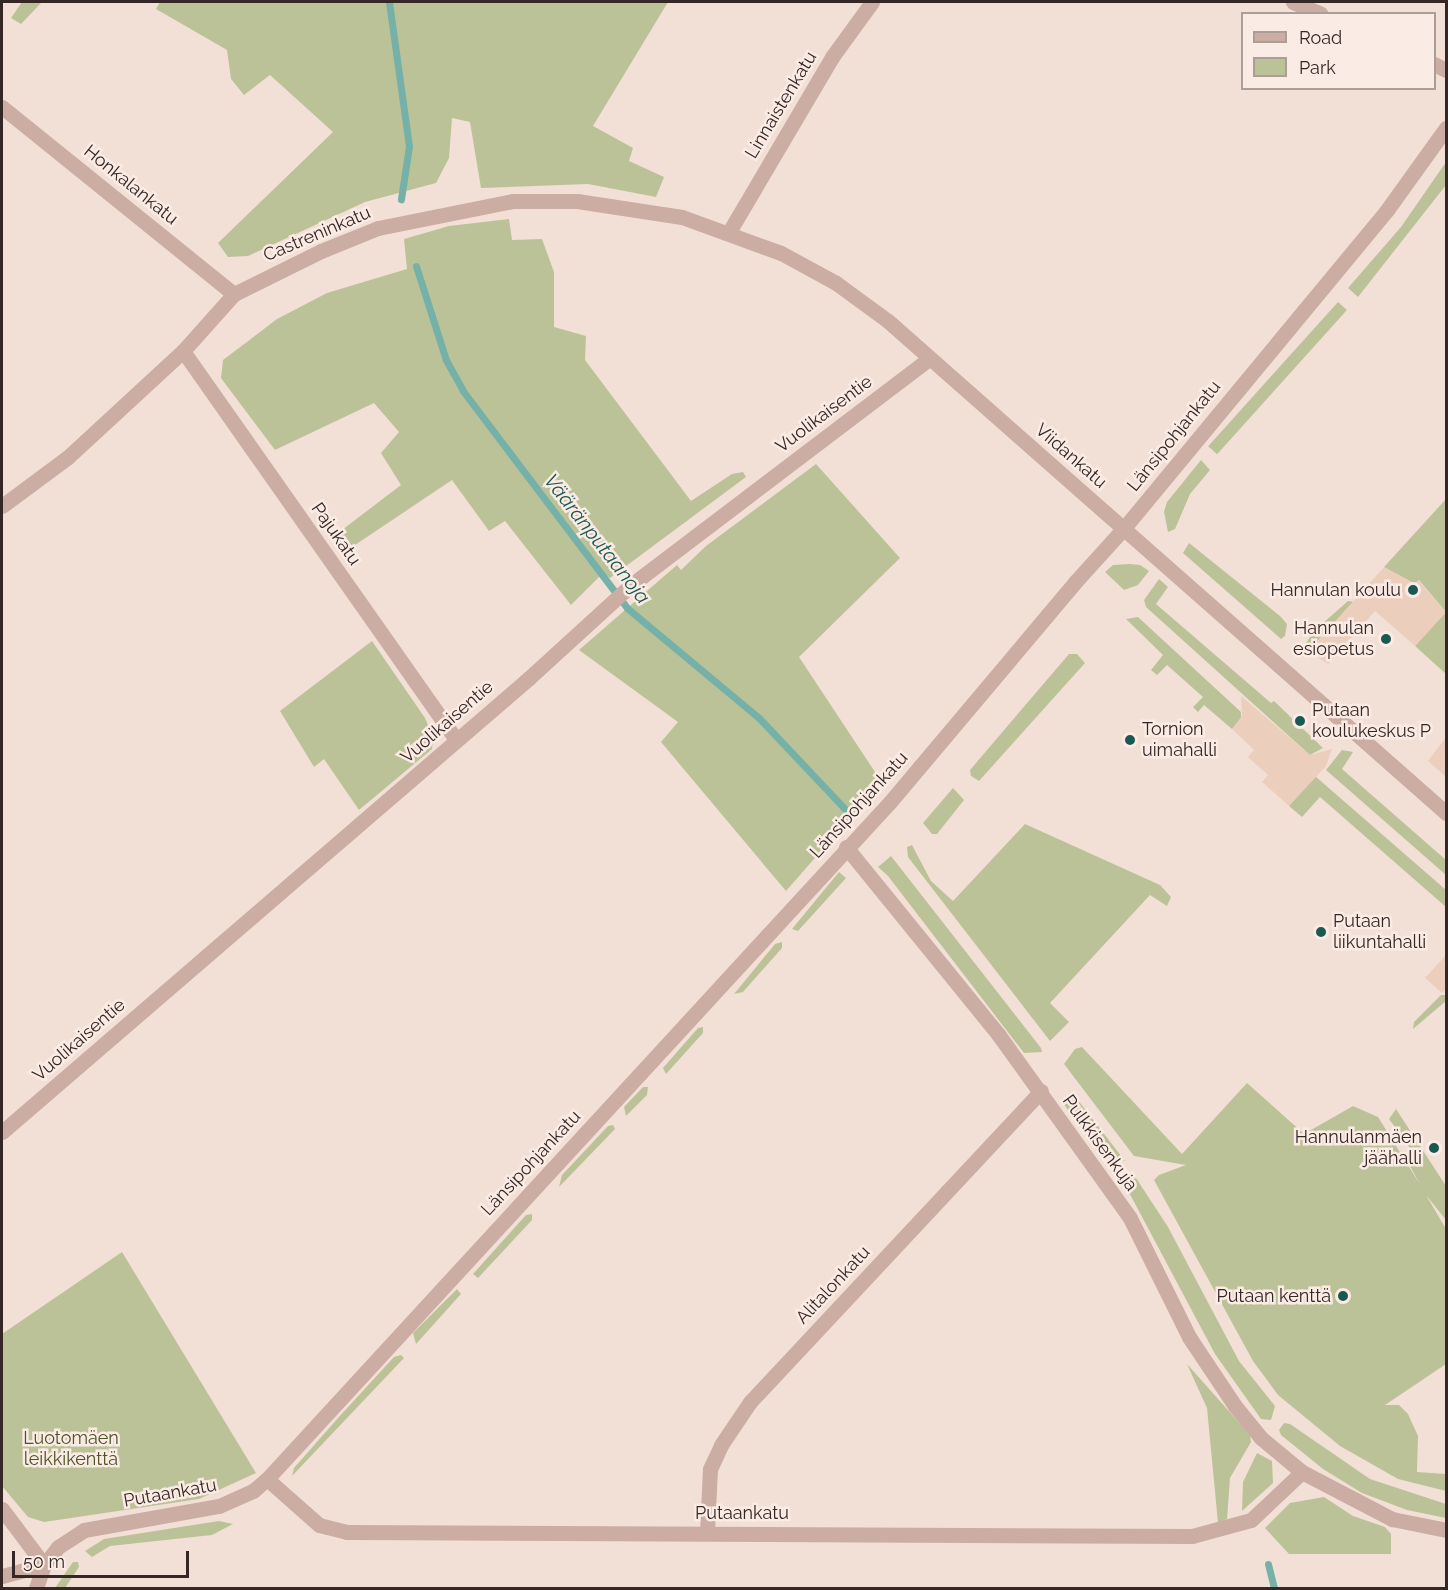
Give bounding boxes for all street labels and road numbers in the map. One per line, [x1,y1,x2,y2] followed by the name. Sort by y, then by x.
[741,48,821,162] street label: Linnaistenkatu
[80,140,182,230] street label: Honkalankatu
[260,202,374,266] street label: Castreninkatu
[772,371,876,457] street label: Vuolikaisentie
[1123,376,1225,496] street label: Länsipohjankatu
[1031,419,1111,493] street label: Viidankatu
[307,498,365,570] street label: Pajukatu
[396,676,498,768] street label: Vuolikaisentie
[805,747,913,863] street label: Länsipohjankatu
[28,994,130,1086] street label: Vuolikaisentie
[1058,1091,1142,1195] street label: Pulkkisenkuja
[477,1106,585,1220] street label: Länsipohjankatu
[791,1241,875,1329] street label: Alitalonkatu
[122,1474,218,1512] street label: Putaankatu
[695,1502,789,1524] street label: Putaankatu

